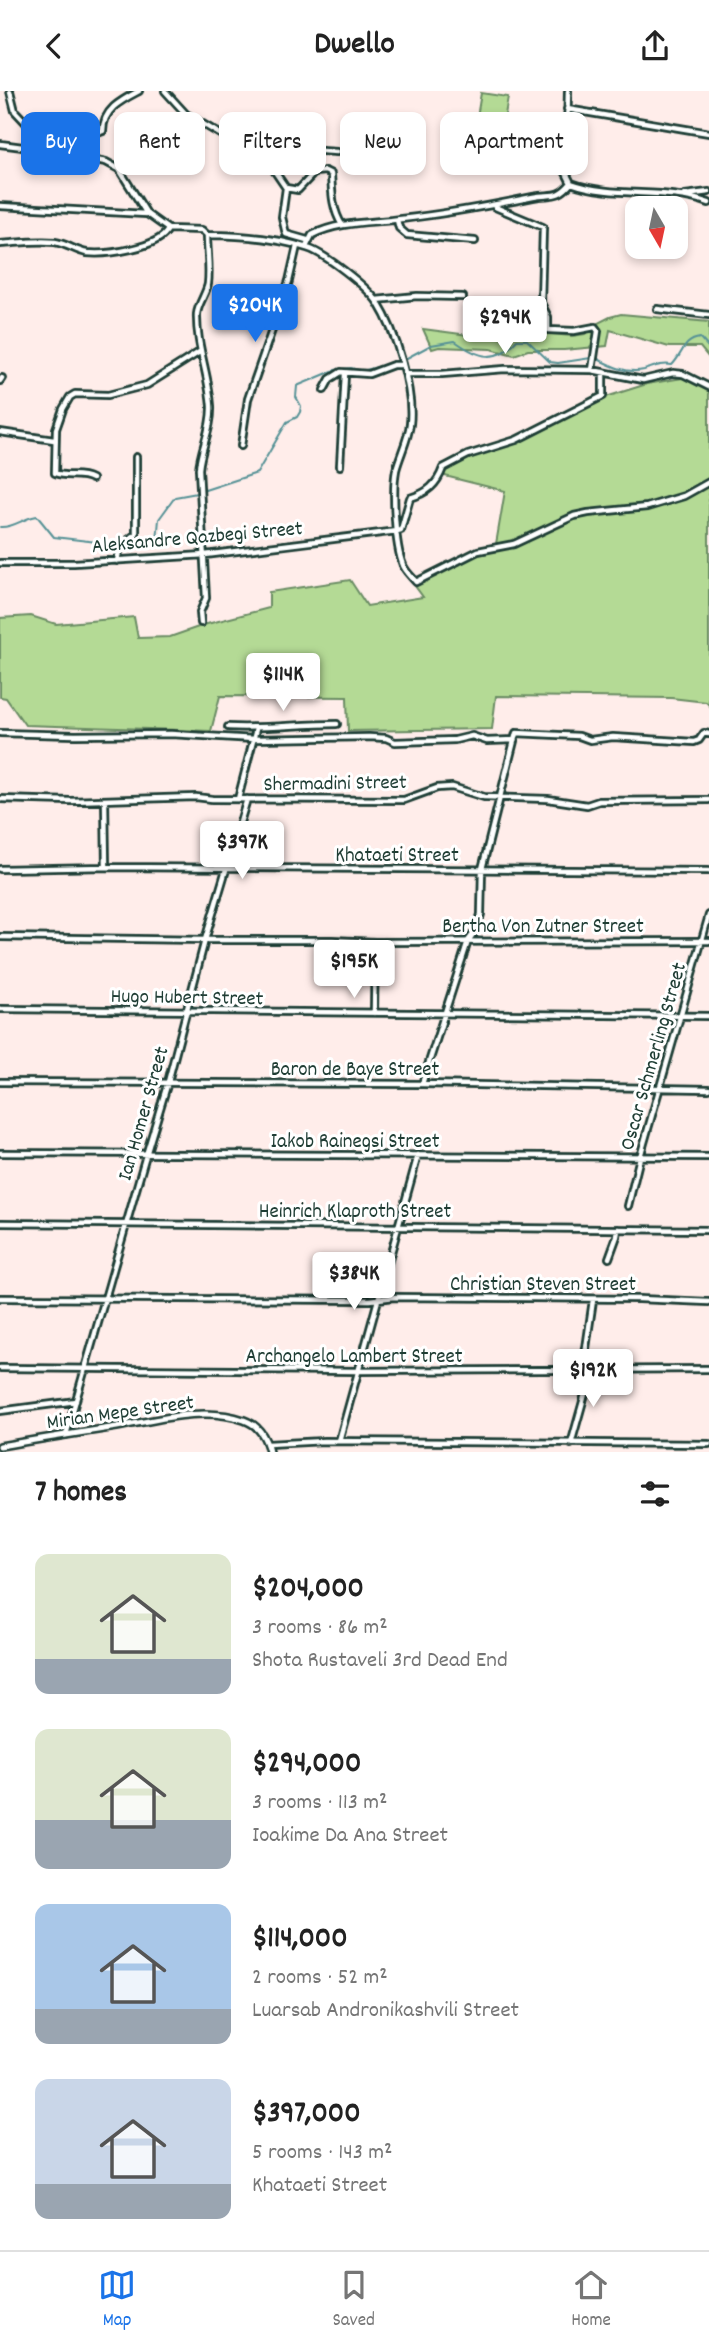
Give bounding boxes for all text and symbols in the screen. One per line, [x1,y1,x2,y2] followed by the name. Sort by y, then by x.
[314,23,395,69] text: Dwello
[35,27,73,65] icon: back
[636,27,674,65] icon: share
[21,112,100,175] chip: Buy
[114,112,205,175] chip: Rent
[219,112,326,175] chip: Filters
[340,112,426,175] chip: New
[440,112,588,175] chip: Apartment
[625,196,688,259] north arrow
[625,196,688,259] map controls
[206,285,304,344] pin: $204K
[228,290,282,323] text: $204K
[456,296,554,356] pin: $294K
[479,302,531,335] text: $294K
[91,515,304,563] street label: Aleksandre Qazbegi Street
[234,653,332,713] pin: $114K
[262,659,304,692] text: $114K
[263,769,407,801] street label: Shermadini Street
[193,821,291,881] pin: $397K
[216,827,268,860] text: $397K
[335,842,459,872] street label: Khataeti Street
[442,913,644,943] street label: Bertha Von Zutner Street
[305,941,403,1000] pin: $195K
[330,946,378,979] text: $195K
[614,959,696,1154] street label: Oscar Schmerling Street
[110,983,264,1015] street label: Hugo Hubert Street
[111,1043,178,1184] street label: Ian Homer Street
[271,1056,440,1086] street label: Baron de Baye Street
[271,1128,440,1158] street label: Iakob Rainegsi Street
[259,1198,452,1228] street label: Heinrich Klaproth Street
[305,1253,403,1312] pin: $384K
[328,1258,380,1291] text: $384K
[450,1271,636,1301] street label: Christian Steven Street
[245,1343,463,1373] street label: Archangelo Lambert Street
[544,1349,642,1409] pin: $192K
[569,1355,617,1388] text: $192K
[45,1389,196,1439] street label: Mirian Mepe Street
[35,1473,127,1516] text: 7 homes
[636,1475,674,1513] icon: filters
[252,1569,364,1612] text: $204,000
[91,1582,175,1666] icon: home
[252,1612,388,1645] text: 3 rooms · 86 m²
[252,1645,508,1678] text: Shota Rustaveli 3rd Dead End
[252,1744,361,1787] text: $294,000
[91,1757,175,1841] icon: home
[252,1787,388,1820] text: 3 rooms · 113 m²
[252,1820,448,1853] text: Ioakime Da Ana Street
[252,1919,348,1962] text: $114,000
[91,1932,175,2016] icon: home
[252,1962,388,1995] text: 2 rooms · 52 m²
[252,1995,519,2028] text: Luarsab Andronikashvili Street
[252,2094,361,2137] text: $397,000
[91,2107,175,2191] icon: home
[252,2137,392,2170] text: 5 rooms · 143 m²
[252,2170,387,2203] text: Khataeti Street
[98,2266,136,2335] tab: Map
[332,2266,375,2335] tab: Saved
[571,2266,611,2335] tab: Home

